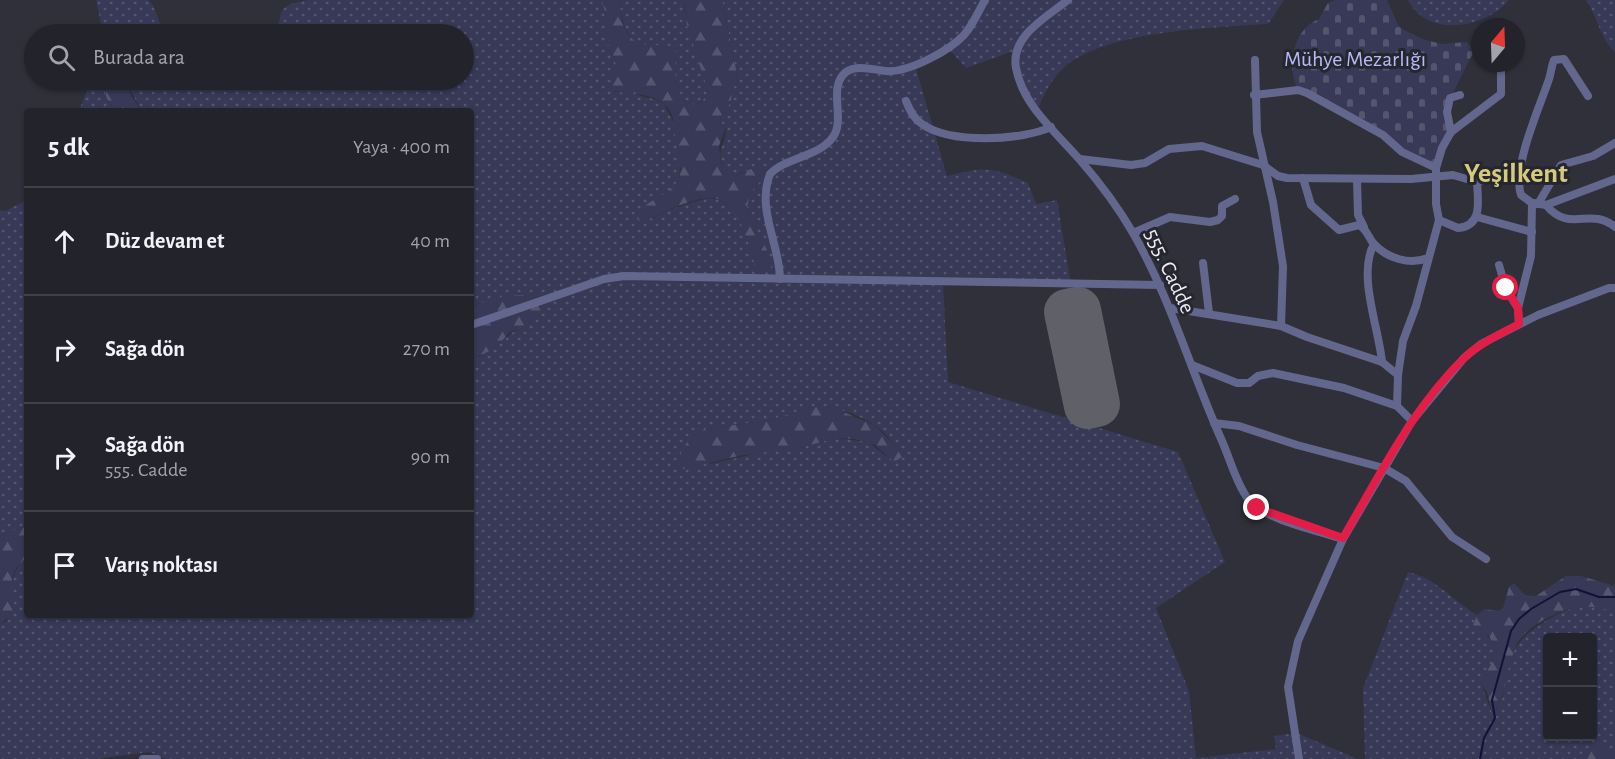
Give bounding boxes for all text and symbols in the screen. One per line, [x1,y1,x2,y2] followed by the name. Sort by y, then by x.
[1471,18,1525,72] north arrow
[24,24,474,90] search box
[45,41,78,74] icon: search
[93,46,185,68] text: Burada ara
[1284,48,1426,70] park label: Mühye Mezarlığı
[48,134,90,160] text: 5 dk
[353,137,450,157] text: Yaya · 400 m
[1464,160,1568,188] district label: Yeşilkent
[48,225,81,258] icon: ahead
[1141,225,1199,317] street label: 555. Cadde
[105,230,224,252] text: Düz devam et
[411,231,450,251] text: 40 m
[1492,274,1518,300] route start
[48,333,81,366] icon: right
[105,338,185,360] text: Sağa dön
[403,339,450,359] text: 270 m
[105,434,185,456] text: Sağa dön
[48,441,81,474] icon: right
[411,447,450,467] text: 90 m
[105,460,188,480] text: 555. Cadde
[1243,494,1269,520] route end
[48,549,81,582] icon: arrive
[105,554,218,576] text: Varış noktası
[1543,633,1597,741] map controls
[1543,633,1597,687] button: +
[1543,687,1597,741] button: −

